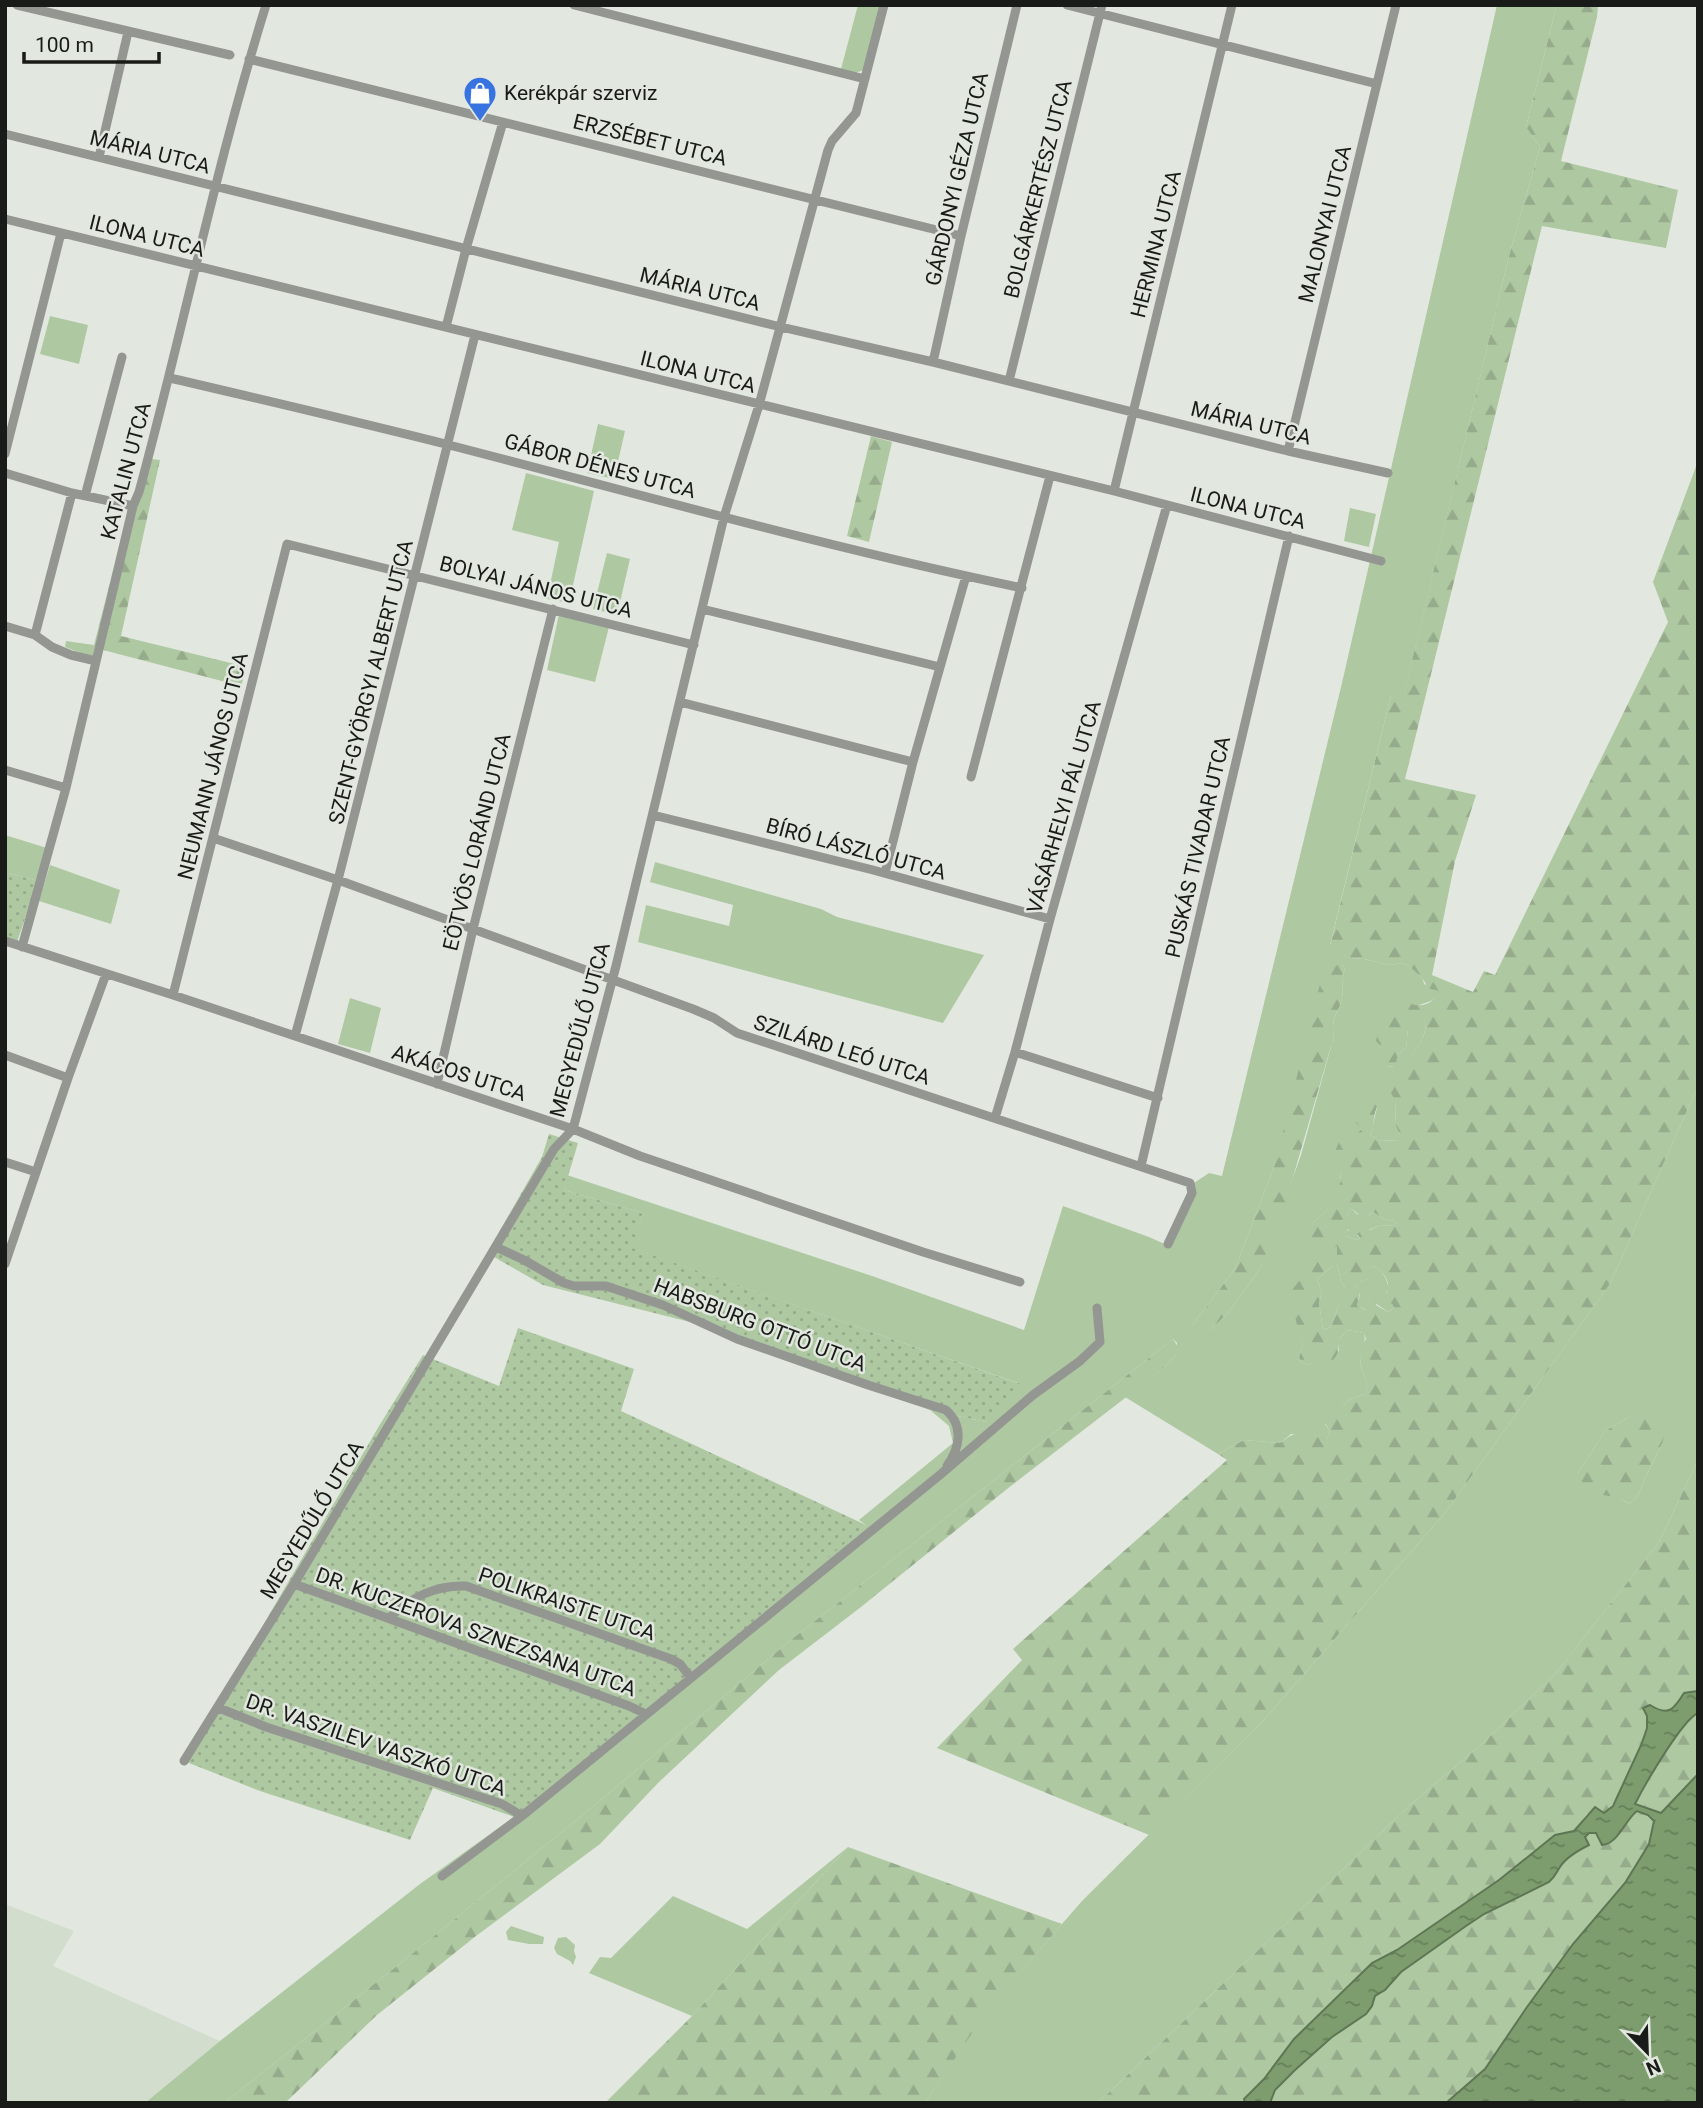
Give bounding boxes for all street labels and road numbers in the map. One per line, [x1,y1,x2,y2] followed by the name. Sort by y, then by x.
[921,70,993,288] street label: GÁRDONYI GÉZA UTCA
[999,77,1077,301] street label: BOLGÁRKERTÉSZ UTCA
[571,109,730,171] street label: ERZSÉBET UTCA
[87,125,213,179] street label: MÁRIA UTCA
[1294,142,1356,305] street label: MALONYAI UTCA
[1126,167,1186,320] street label: HERMINA UTCA
[87,210,207,262] street label: ILONA UTCA
[637,262,763,316] street label: MÁRIA UTCA
[638,346,758,398] street label: ILONA UTCA
[1188,396,1314,450] street label: MÁRIA UTCA
[96,399,156,542] street label: KATALIN UTCA
[502,429,699,503] street label: GÁBOR DÉNES UTCA
[1188,482,1308,534] street label: ILONA UTCA
[324,537,418,827] street label: SZENT-GYÖRGYI ALBERT UTCA
[437,551,635,623] street label: BOLYAI JÁNOS UTCA
[173,650,253,882] street label: NEUMANN JÁNOS UTCA
[1022,698,1106,916] street label: VÁSÁRHELYI PÁL UTCA
[438,731,516,953] street label: EÖTVÖS LORÁND UTCA
[1161,734,1235,960] street label: PUSKÁS TIVADAR UTCA
[763,813,949,885] street label: BÍRÓ LÁSZLÓ UTCA
[545,940,615,1120] street label: MEGYEDŰLŐ UTCA
[751,1010,934,1090] street label: SZILÁRD LEÓ UTCA
[389,1040,529,1106] street label: AKÁCOS UTCA
[650,1273,870,1377] street label: HABSBURG OTTÓ UTCA
[255,1436,369,1603] street label: MEGYEDŰLŐ UTCA
[475,1562,659,1646] street label: POLIKRAISTE UTCA
[313,1563,640,1701] street label: DR. KUCZEROVA SZNEZSANA UTCA
[243,1689,509,1801] street label: DR. VASZILEV VASZKÓ UTCA

